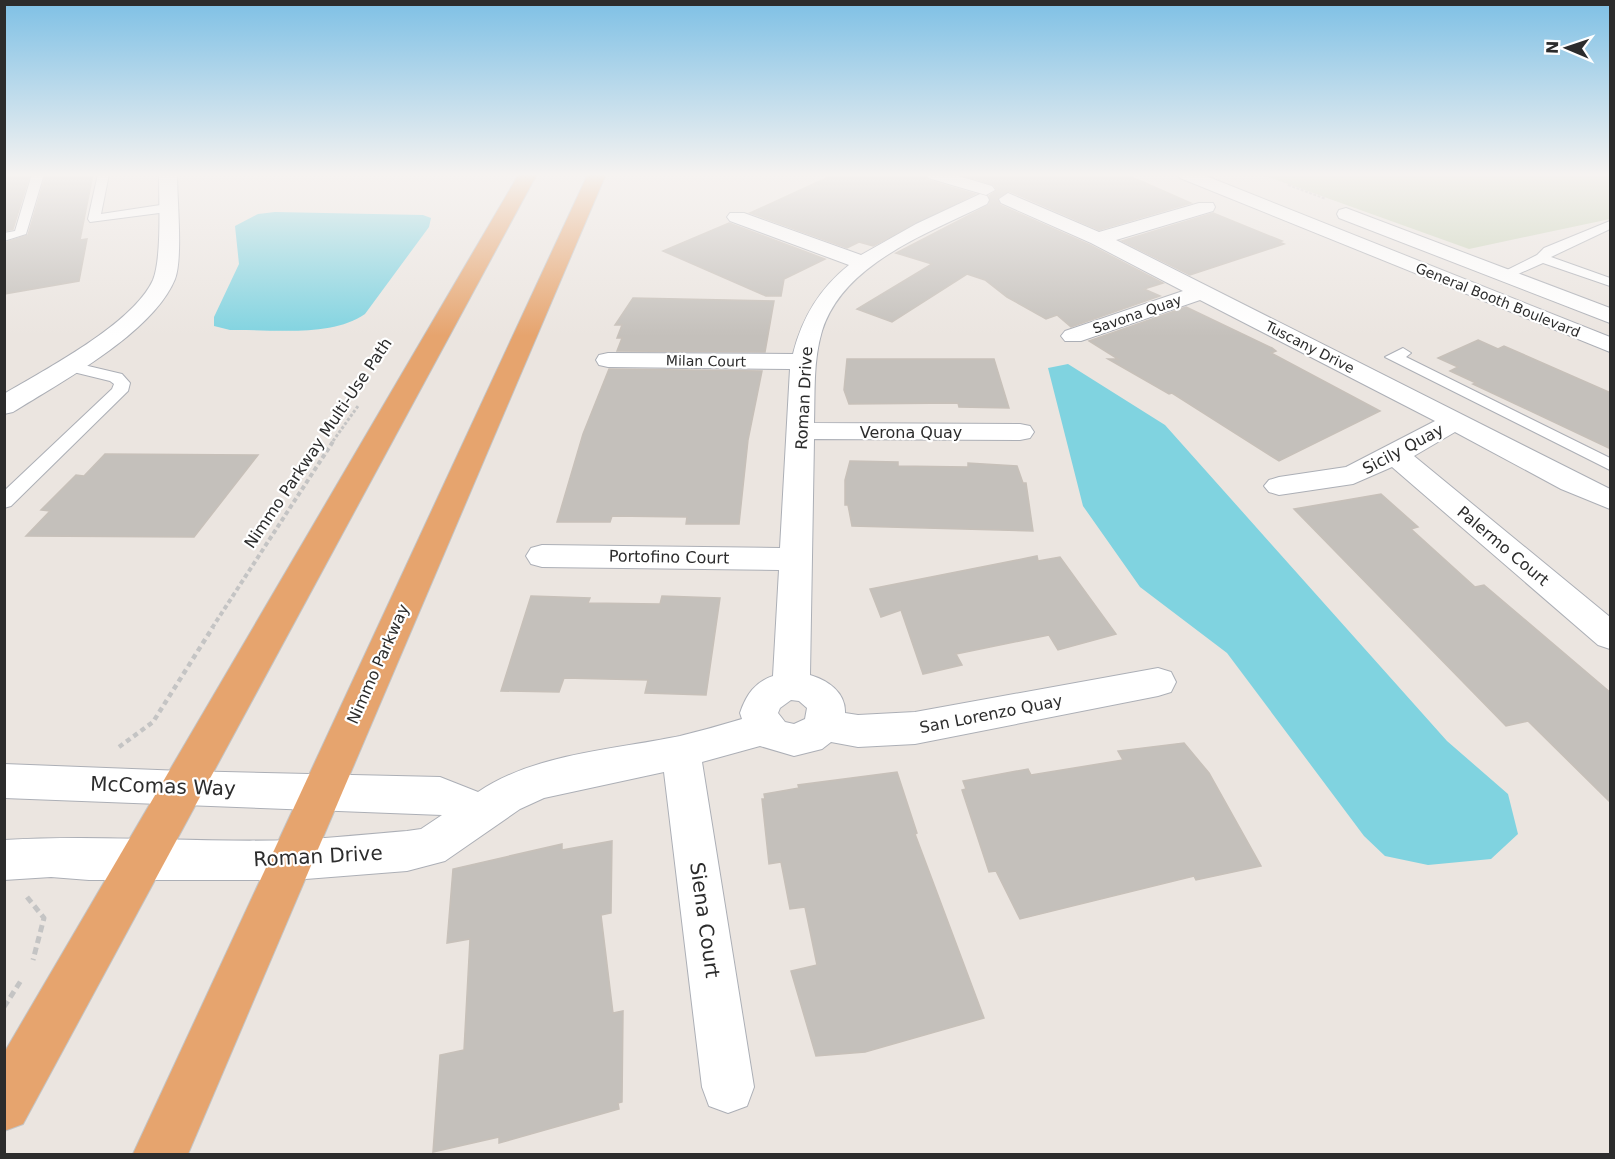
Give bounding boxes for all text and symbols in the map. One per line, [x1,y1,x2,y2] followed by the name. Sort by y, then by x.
[1537,18,1597,78] north arrow
[1543,40,1562,55] text: N
[1413,260,1583,340] street label: General Booth Boulevard
[1090,291,1184,337] street label: Savona Quay
[1262,317,1357,376] street label: Tuscany Drive
[240,334,396,552] street label: Nimmo Parkway Multi-Use Path
[792,346,816,450] street label: Roman Drive
[666,352,747,370] street label: Milan Court
[1359,420,1447,478] street label: Sicily Quay
[860,423,962,442] street label: Verona Quay
[1453,502,1553,590] street label: Palermo Court
[609,546,729,568] street label: Portofino Court
[343,601,413,727] street label: Nimmo Parkway
[918,691,1064,737] street label: San Lorenzo Quay
[90,771,236,801] street label: McComas Way
[253,841,383,871] street label: Roman Drive
[685,860,725,980] street label: Siena Court

